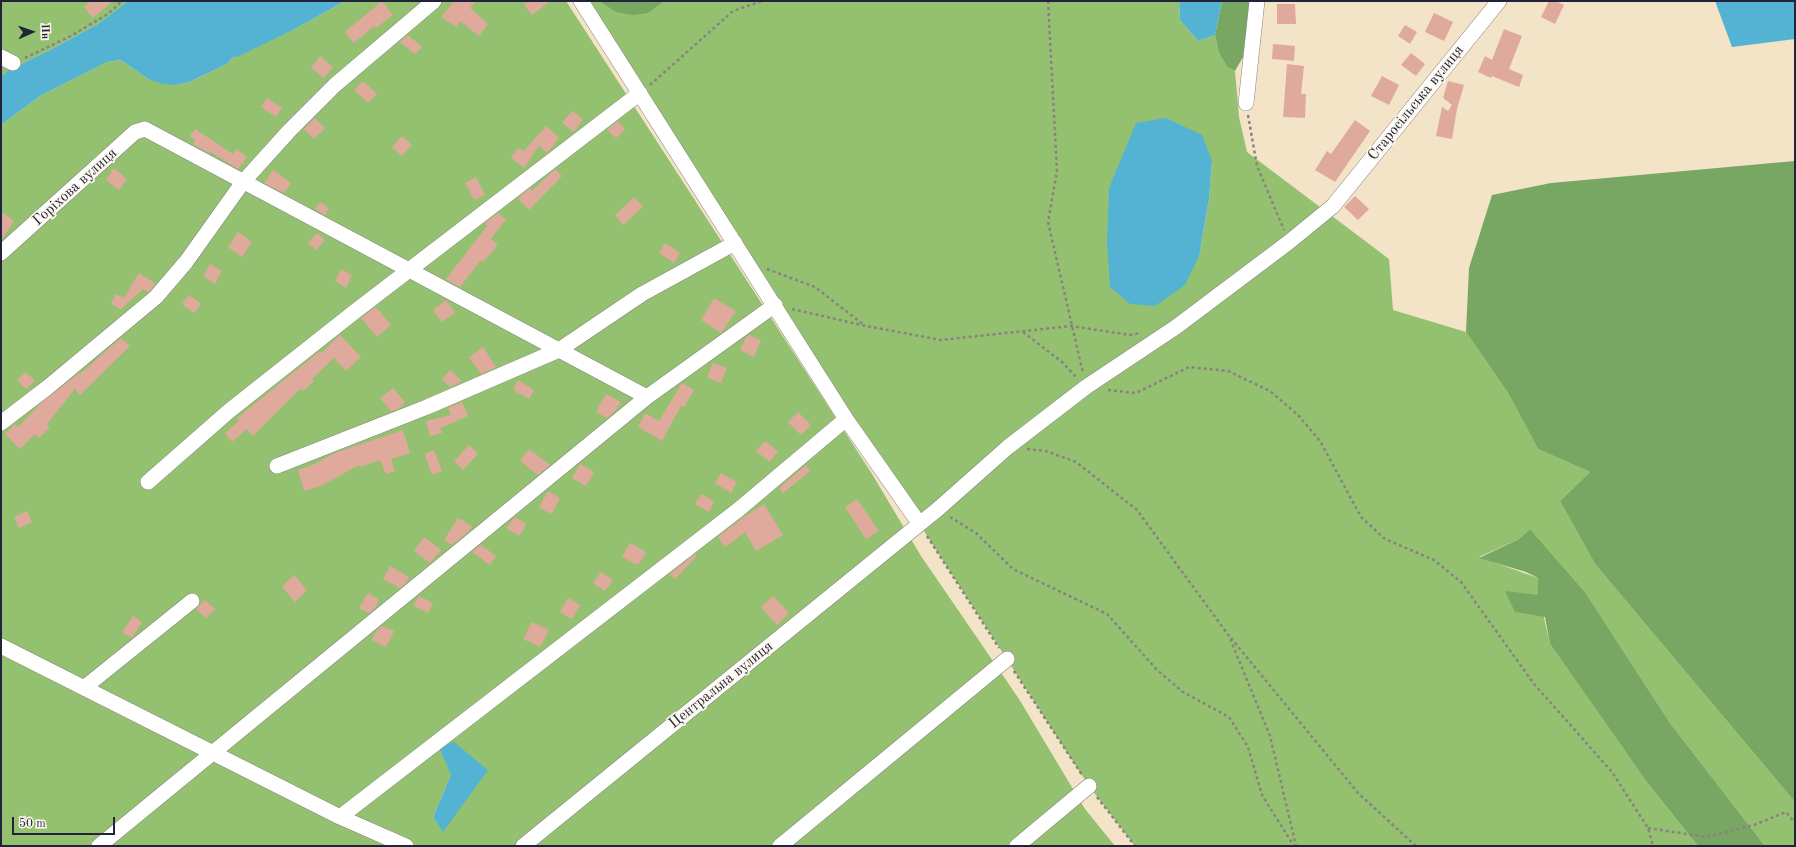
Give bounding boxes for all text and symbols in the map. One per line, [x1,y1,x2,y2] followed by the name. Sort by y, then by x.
[12,12,52,52] north arrow
[39,24,50,39] text: Пн
[1364,42,1468,164] street label: Старосільська вулиця
[29,144,121,230] street label: Горіхова вулиця
[665,637,777,733] street label: Центральна вулиця
[14,809,117,835] scale bar
[19,818,46,830] text: 50 m

